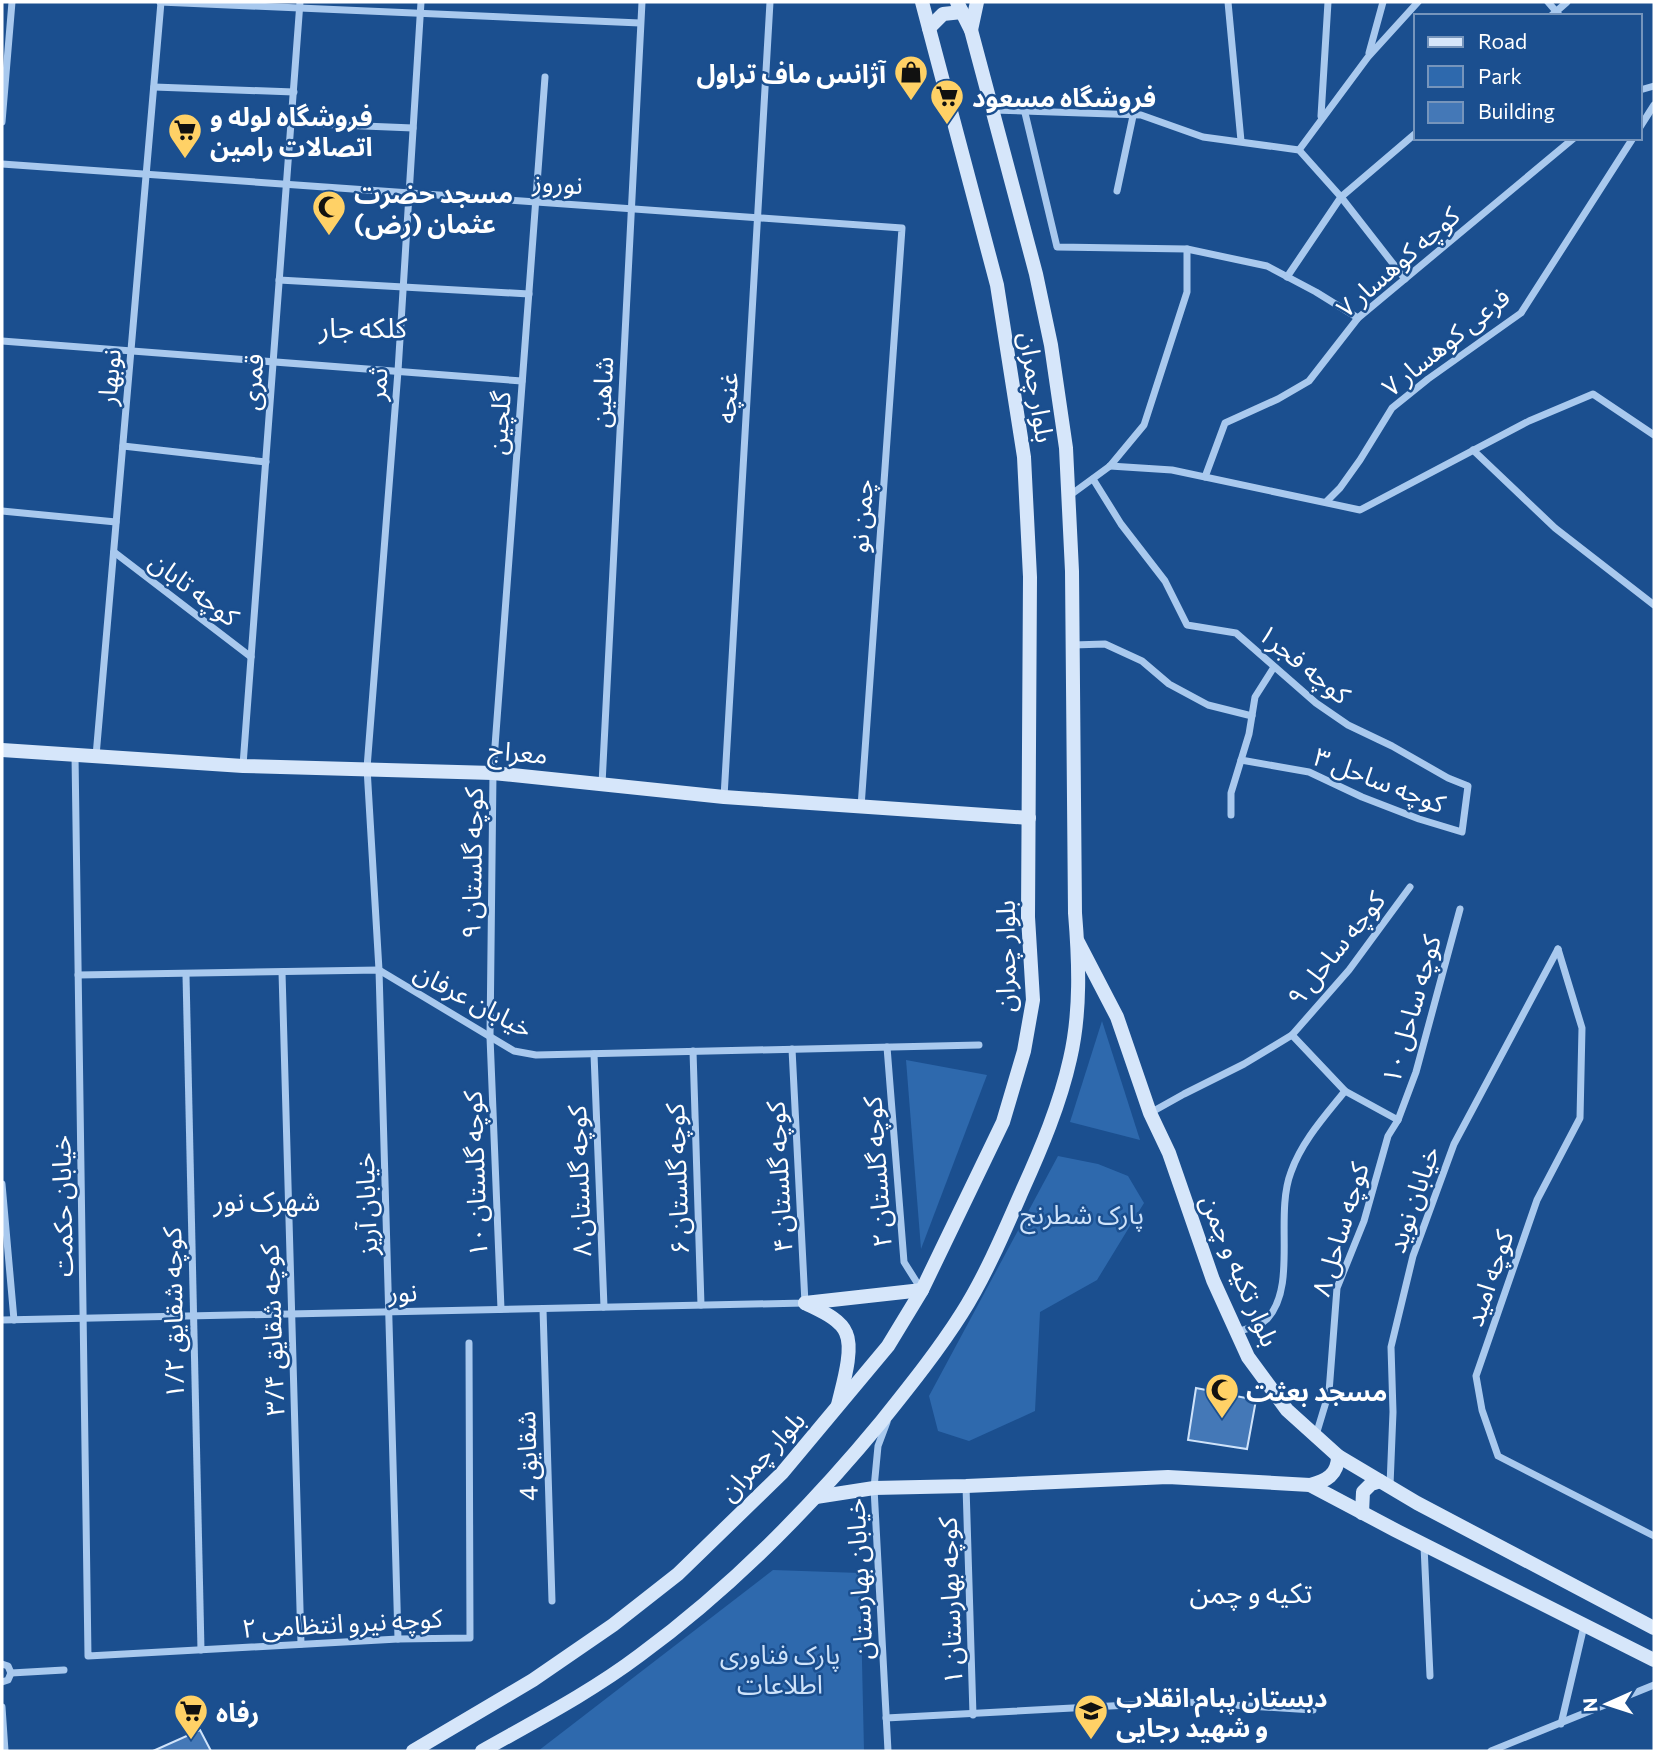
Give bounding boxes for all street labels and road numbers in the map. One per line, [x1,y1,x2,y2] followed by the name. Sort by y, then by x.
[531,165,584,200] street label: نوروز
[1329,199,1467,325] street label: کوچه کوهسار ۷
[1375,280,1516,403] street label: فرعی کوهسار ۷
[1011,329,1062,445] street label: بلوار چمران
[90,347,127,408] street label: نوبهار
[234,353,269,411] street label: قمری
[584,355,619,429] street label: شاهین
[359,366,394,403] street label: ثمر
[709,372,746,425] street label: غنچه
[480,390,519,456] street label: گلچین
[842,478,881,554] street label: چمن نو
[142,544,246,634] street label: کوچه تابان
[1251,617,1357,712] street label: کوچه فجر۱
[486,733,549,774] street label: معراج
[1309,740,1450,821] street label: کوچه ساحل ۳
[454,787,491,939] street label: کوچه گلستان ۹
[1280,884,1393,1013] street label: کوچه ساحل ۹
[989,900,1023,1012] street label: بلوار چمران
[1374,931,1449,1088] street label: کوچه ساحل ۱۰
[409,955,538,1044] street label: خیابان عرفان
[456,1090,495,1258] street label: کوچه گلستان ۱۰
[855,1095,900,1249] street label: کوچه گلستان ۲
[759,1100,801,1253] street label: کوچه گلستان ۴
[658,1102,697,1255] street label: کوچه گلستان ۶
[560,1104,599,1257] street label: کوچه گلستان ۸
[44,1135,79,1277] street label: خیابان حکمت
[1379,1142,1446,1257] street label: خیابان نوید
[348,1152,383,1257] street label: خیابان آریز
[1304,1158,1377,1300] street label: کوچه ساحل ۸
[1192,1189,1287,1352] street label: بلوار تکیه و چمن
[155,1226,192,1399] street label: کوچه شقایق ۱/۲
[1457,1226,1522,1331] street label: کوچه امید
[253,1243,293,1416] street label: کوچه شقایق ۳/۴
[387,1275,418,1308] street label: نور
[712,1404,813,1509] street label: بلوار چمران
[509,1410,545,1502] street label: شقایق 4
[838,1497,879,1661] street label: خیابان بهارستان
[931,1516,970,1685] street label: کوچه بهارستان ۱
[241,1601,444,1646] street label: کوچه نیرو انتظامی ۲

